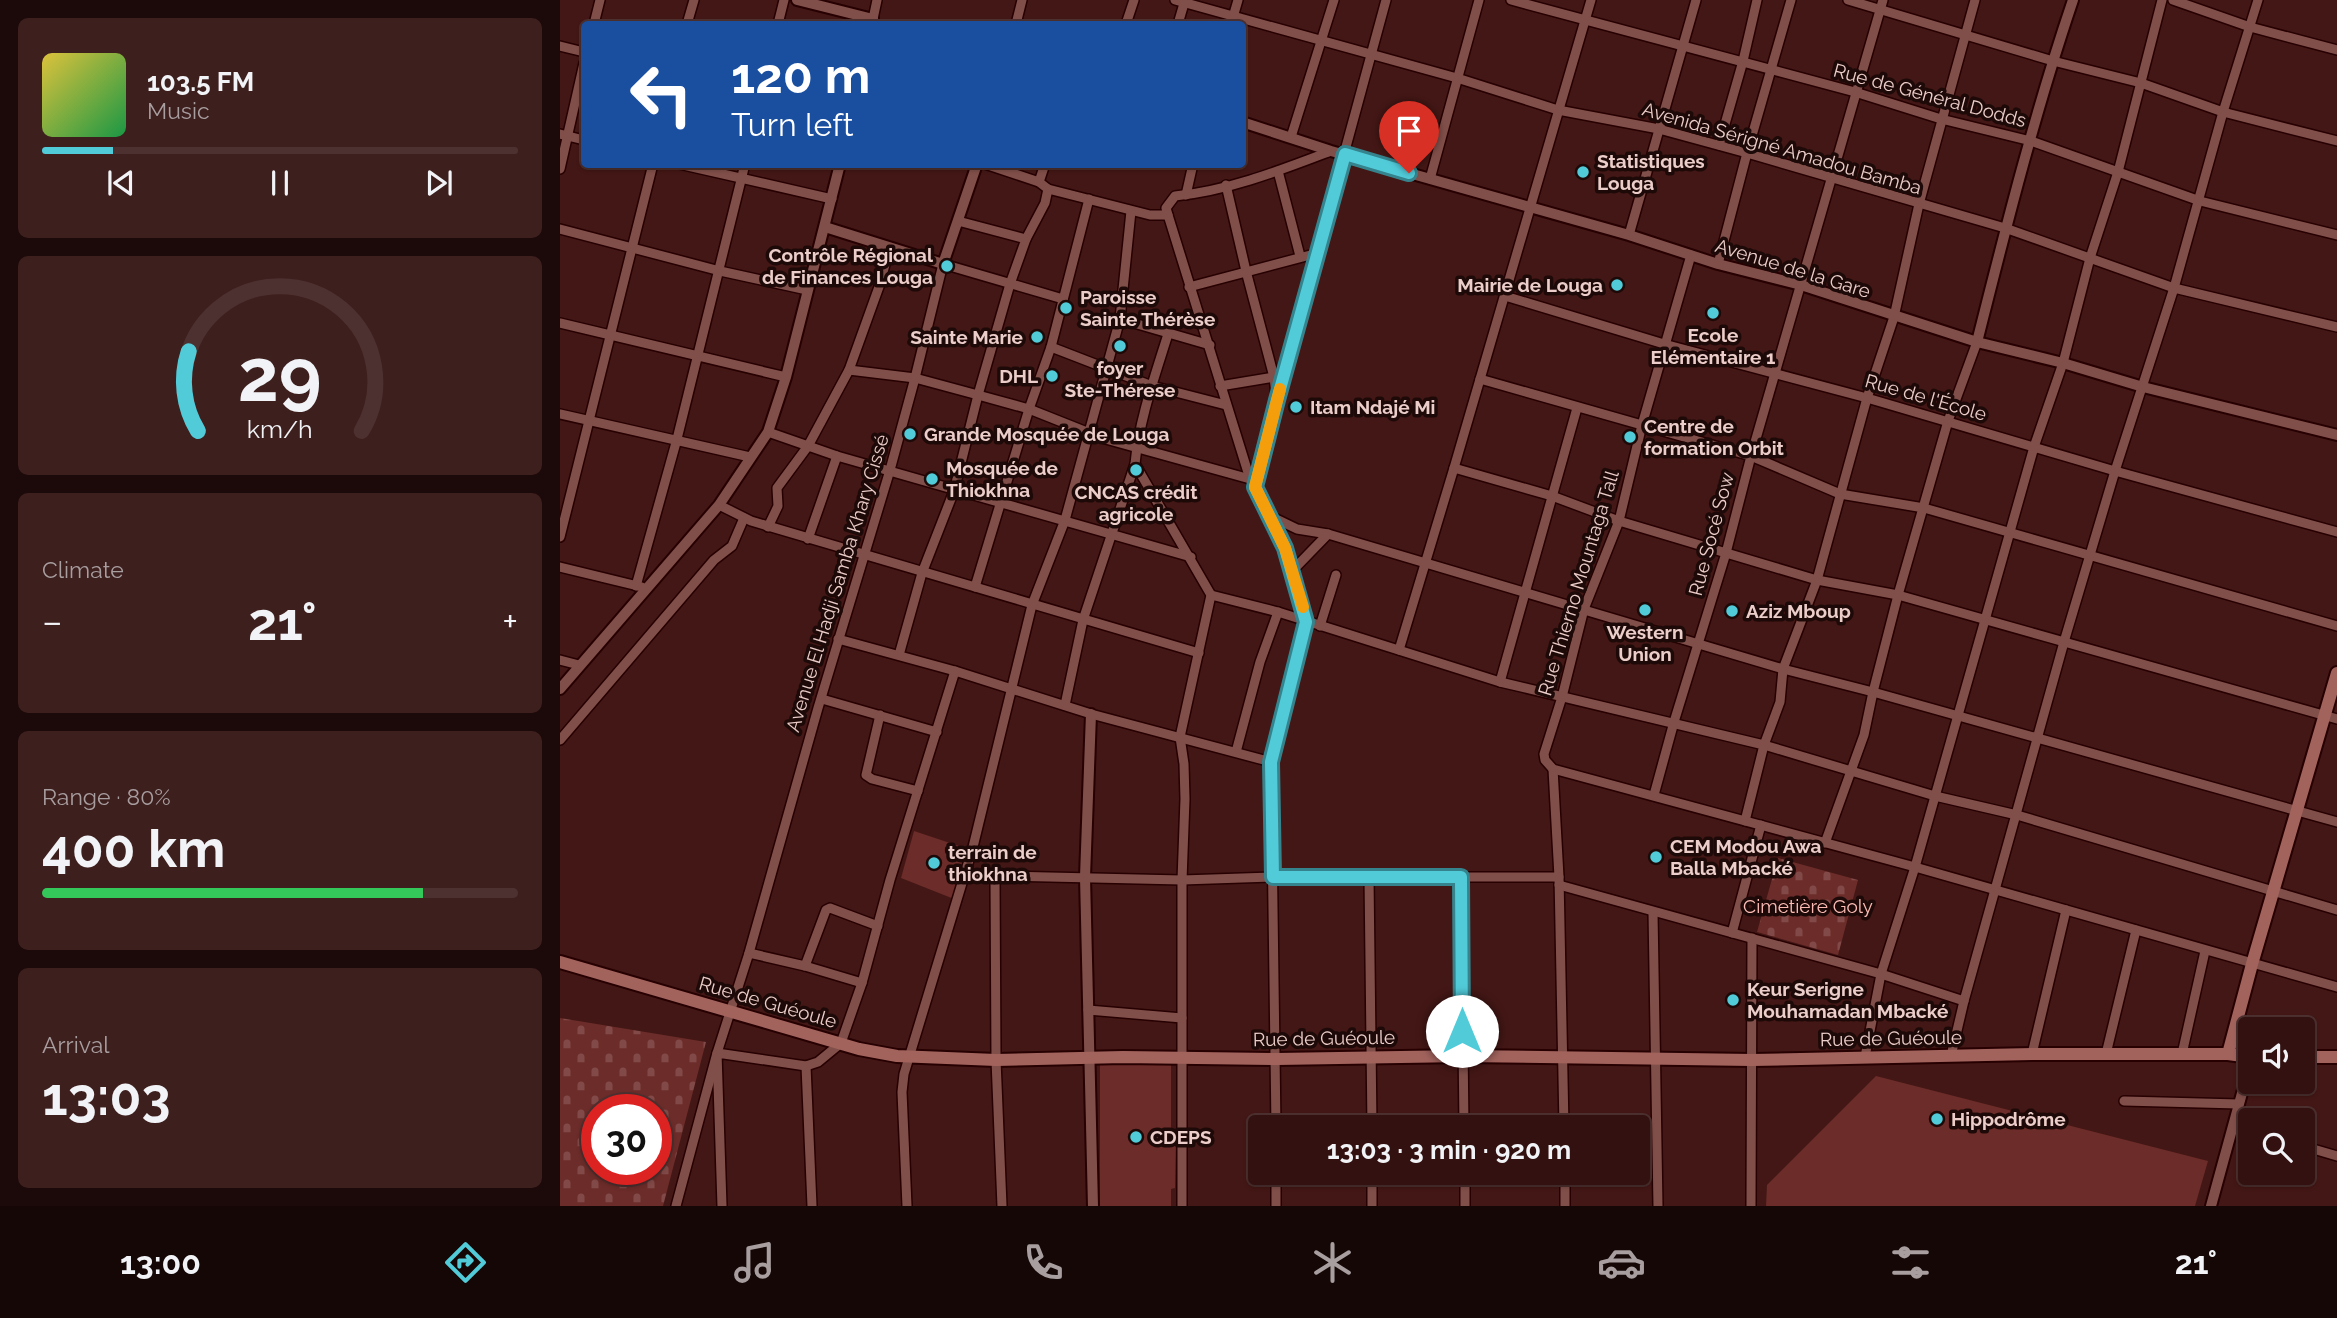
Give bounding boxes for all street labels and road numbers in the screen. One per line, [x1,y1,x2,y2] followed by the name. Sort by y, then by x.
[1831,59,2029,131] street label: Rue de Général Dodds
[1640,98,1924,198] street label: Avenida Sérigné Amadou Bamba
[1713,234,1873,302] street label: Avenue de la Gare
[1863,369,1989,425] street label: Rue de l'École
[781,432,893,734] street label: Avenue El Hadji Samba Khary Cissé
[1533,467,1623,698] street label: Rue Thierno Mountaga Tall
[1684,469,1738,598] street label: Rue Socé Sow
[697,972,839,1032] street label: Rue de Guéoule
[1253,1026,1395,1050] street label: Rue de Guéoule
[1820,1026,1962,1050] street label: Rue de Guéoule

